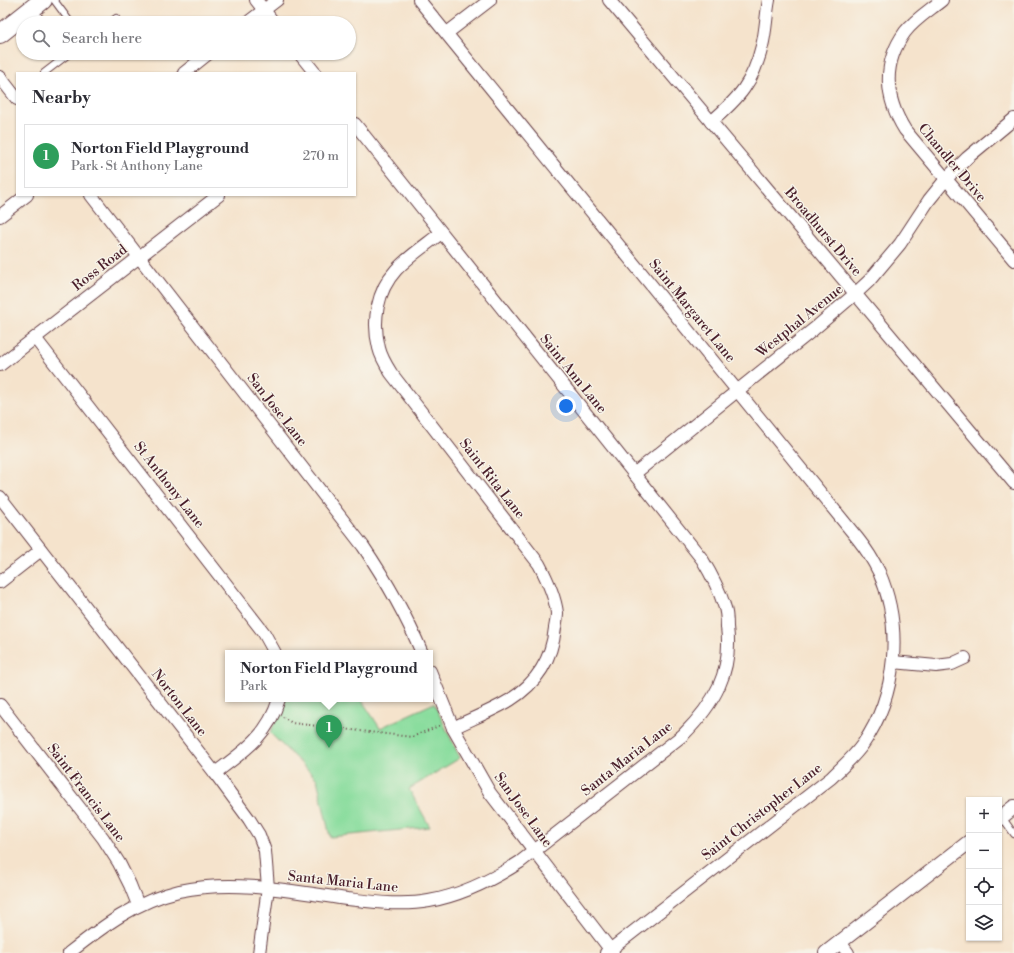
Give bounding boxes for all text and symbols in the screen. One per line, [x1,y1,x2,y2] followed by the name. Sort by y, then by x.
[16,16,356,60] search box
[30,27,52,49] icon: search
[62,29,142,48] text: Search here
[32,87,91,109] text: Nearby
[914,120,990,206] street label: Chandler Drive
[71,139,249,158] text: Norton Field Playground
[43,148,49,164] text: 1
[303,148,339,164] text: 270 m
[71,158,203,174] text: Park · St Anthony Lane
[780,183,865,280] street label: Broadhurst Drive
[69,241,131,295] street label: Ross Road
[645,255,739,367] street label: Saint Margaret Lane
[752,280,847,362] street label: Westphal Avenue
[536,331,610,417] street label: Saint Ann Lane
[243,370,311,450] street label: San Jose Lane
[556,396,576,416] your location
[455,435,529,523] street label: Saint Rita Lane
[130,438,208,532] street label: St Anthony Lane
[225,650,433,702] popup
[240,659,418,678] text: Norton Field Playground
[147,666,211,740] street label: Norton Lane
[240,678,267,694] text: Park
[316,715,342,748] pin: 1
[578,718,676,800] street label: Santa Maria Lane
[43,740,129,846] street label: Saint Francis Lane
[698,759,826,865] street label: Saint Christopher Lane
[490,769,556,851] street label: San Jose Lane
[966,797,1002,941] map controls
[966,797,1002,833] button: +
[966,833,1002,869] button: −
[287,867,399,897] street label: Santa Maria Lane
[966,869,1002,905] button: locate
[966,905,1002,941] button: layers

